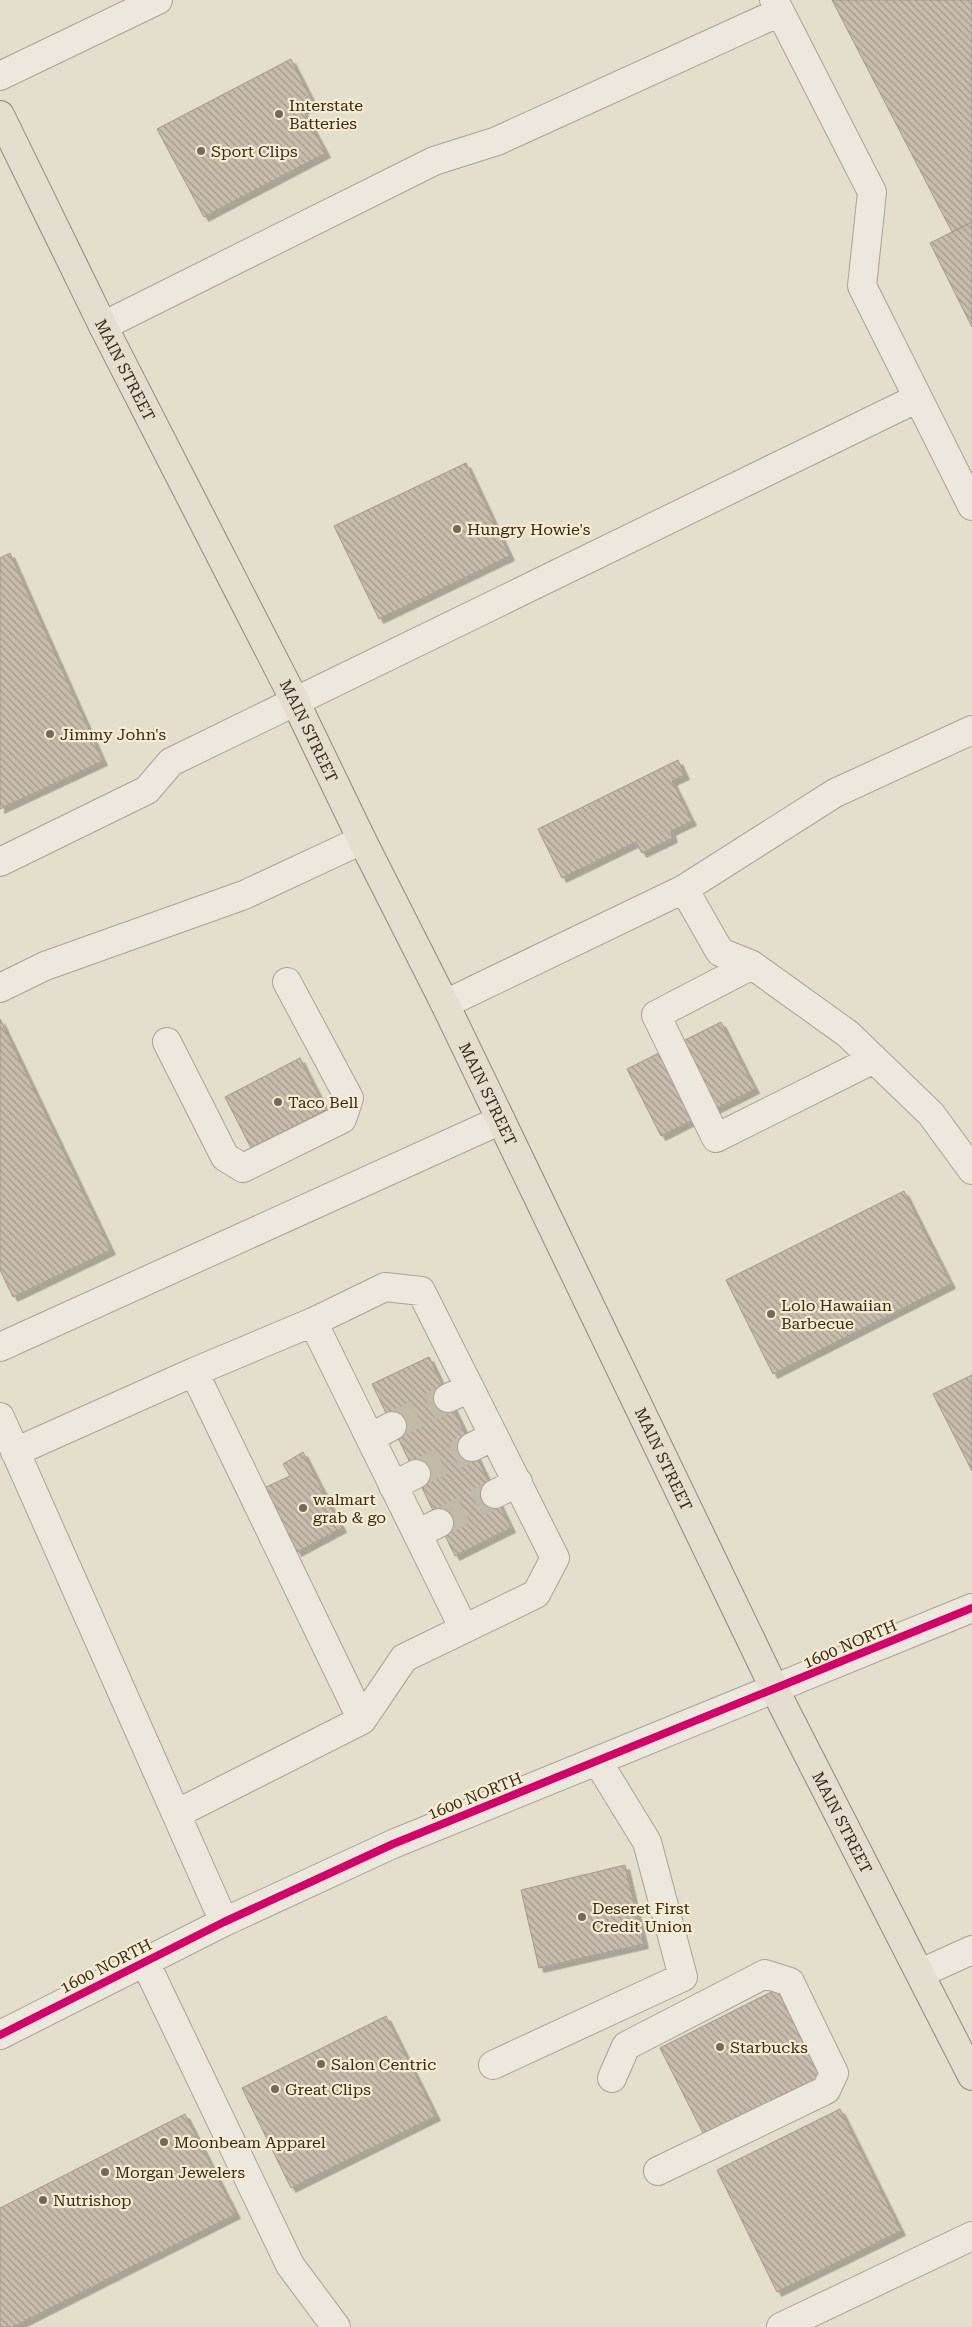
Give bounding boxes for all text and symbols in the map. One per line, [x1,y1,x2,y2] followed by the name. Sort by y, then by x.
[289,96,363,133] place label: Interstate Batteries
[273,108,285,120] marker: Interstate Batteries
[211,142,298,161] place label: Sport Clips
[195,145,207,157] marker: Sport Clips
[91,316,160,424] street label: MAIN STREET
[467,520,591,539] place label: Hungry Howie's
[451,523,463,535] marker: Hungry Howie's
[276,676,342,785] street label: MAIN STREET
[60,725,166,744] place label: Jimmy John's
[44,728,56,740] marker: Jimmy John's
[455,1039,521,1149] street label: MAIN STREET
[288,1093,358,1112] place label: Taco Bell
[272,1096,284,1108] marker: Taco Bell
[781,1296,892,1333] place label: Lolo Hawaiian Barbecue
[765,1308,777,1320] marker: Lolo Hawaiian Barbecue
[631,1404,697,1514] street label: MAIN STREET
[313,1490,386,1527] place label: walmart grab & go
[297,1502,309,1514] marker: walmart grab & go
[800,1616,900,1672] street label: 1600 NORTH
[425,1768,525,1824] street label: 1600 NORTH
[809,1768,877,1877] street label: MAIN STREET
[592,1899,692,1936] place label: Deseret First Credit Union
[576,1911,588,1923] marker: Deseret First Credit Union
[57,1935,155,1997] street label: 1600 NORTH
[730,2038,808,2057] place label: Starbucks
[714,2041,726,2053] marker: Starbucks
[331,2055,436,2074] place label: Salon Centric
[315,2058,327,2070] marker: Salon Centric
[285,2080,371,2099] place label: Great Clips
[269,2083,281,2095] marker: Great Clips
[174,2133,326,2152] place label: Moonbeam Apparel
[158,2136,170,2148] marker: Moonbeam Apparel
[115,2163,245,2182] place label: Morgan Jewelers
[99,2166,111,2178] marker: Morgan Jewelers
[53,2191,132,2210] place label: Nutrishop
[37,2194,49,2206] marker: Nutrishop

